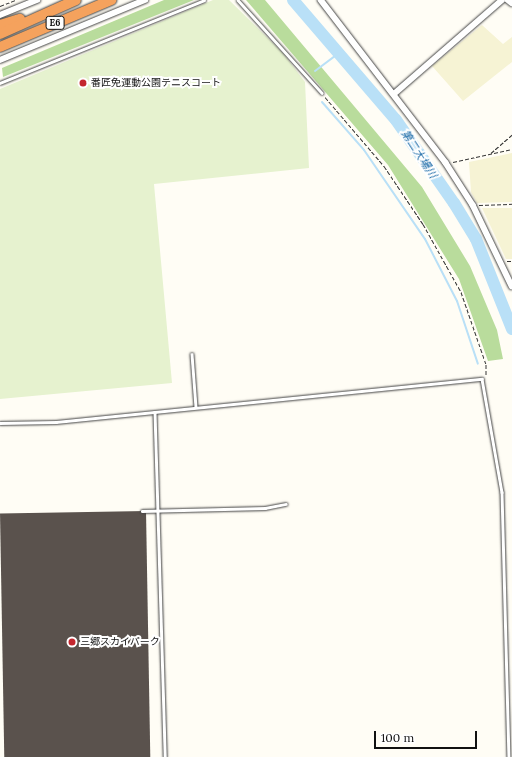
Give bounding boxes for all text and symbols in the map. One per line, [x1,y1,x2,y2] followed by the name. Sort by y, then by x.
[45,16,65,30] road number: E6
[91,77,221,89] place label: 番匠免運動公園テニスコート
[78,78,88,88] marker: 番匠免運動公園テニスコート
[398,127,440,181] water label: 第二大場川
[80,636,160,648] place label: 三郷スカイパーク
[67,637,77,647] marker: 三郷スカイパーク
[376,723,479,749] scale bar
[381,730,414,745] text: 100 m

